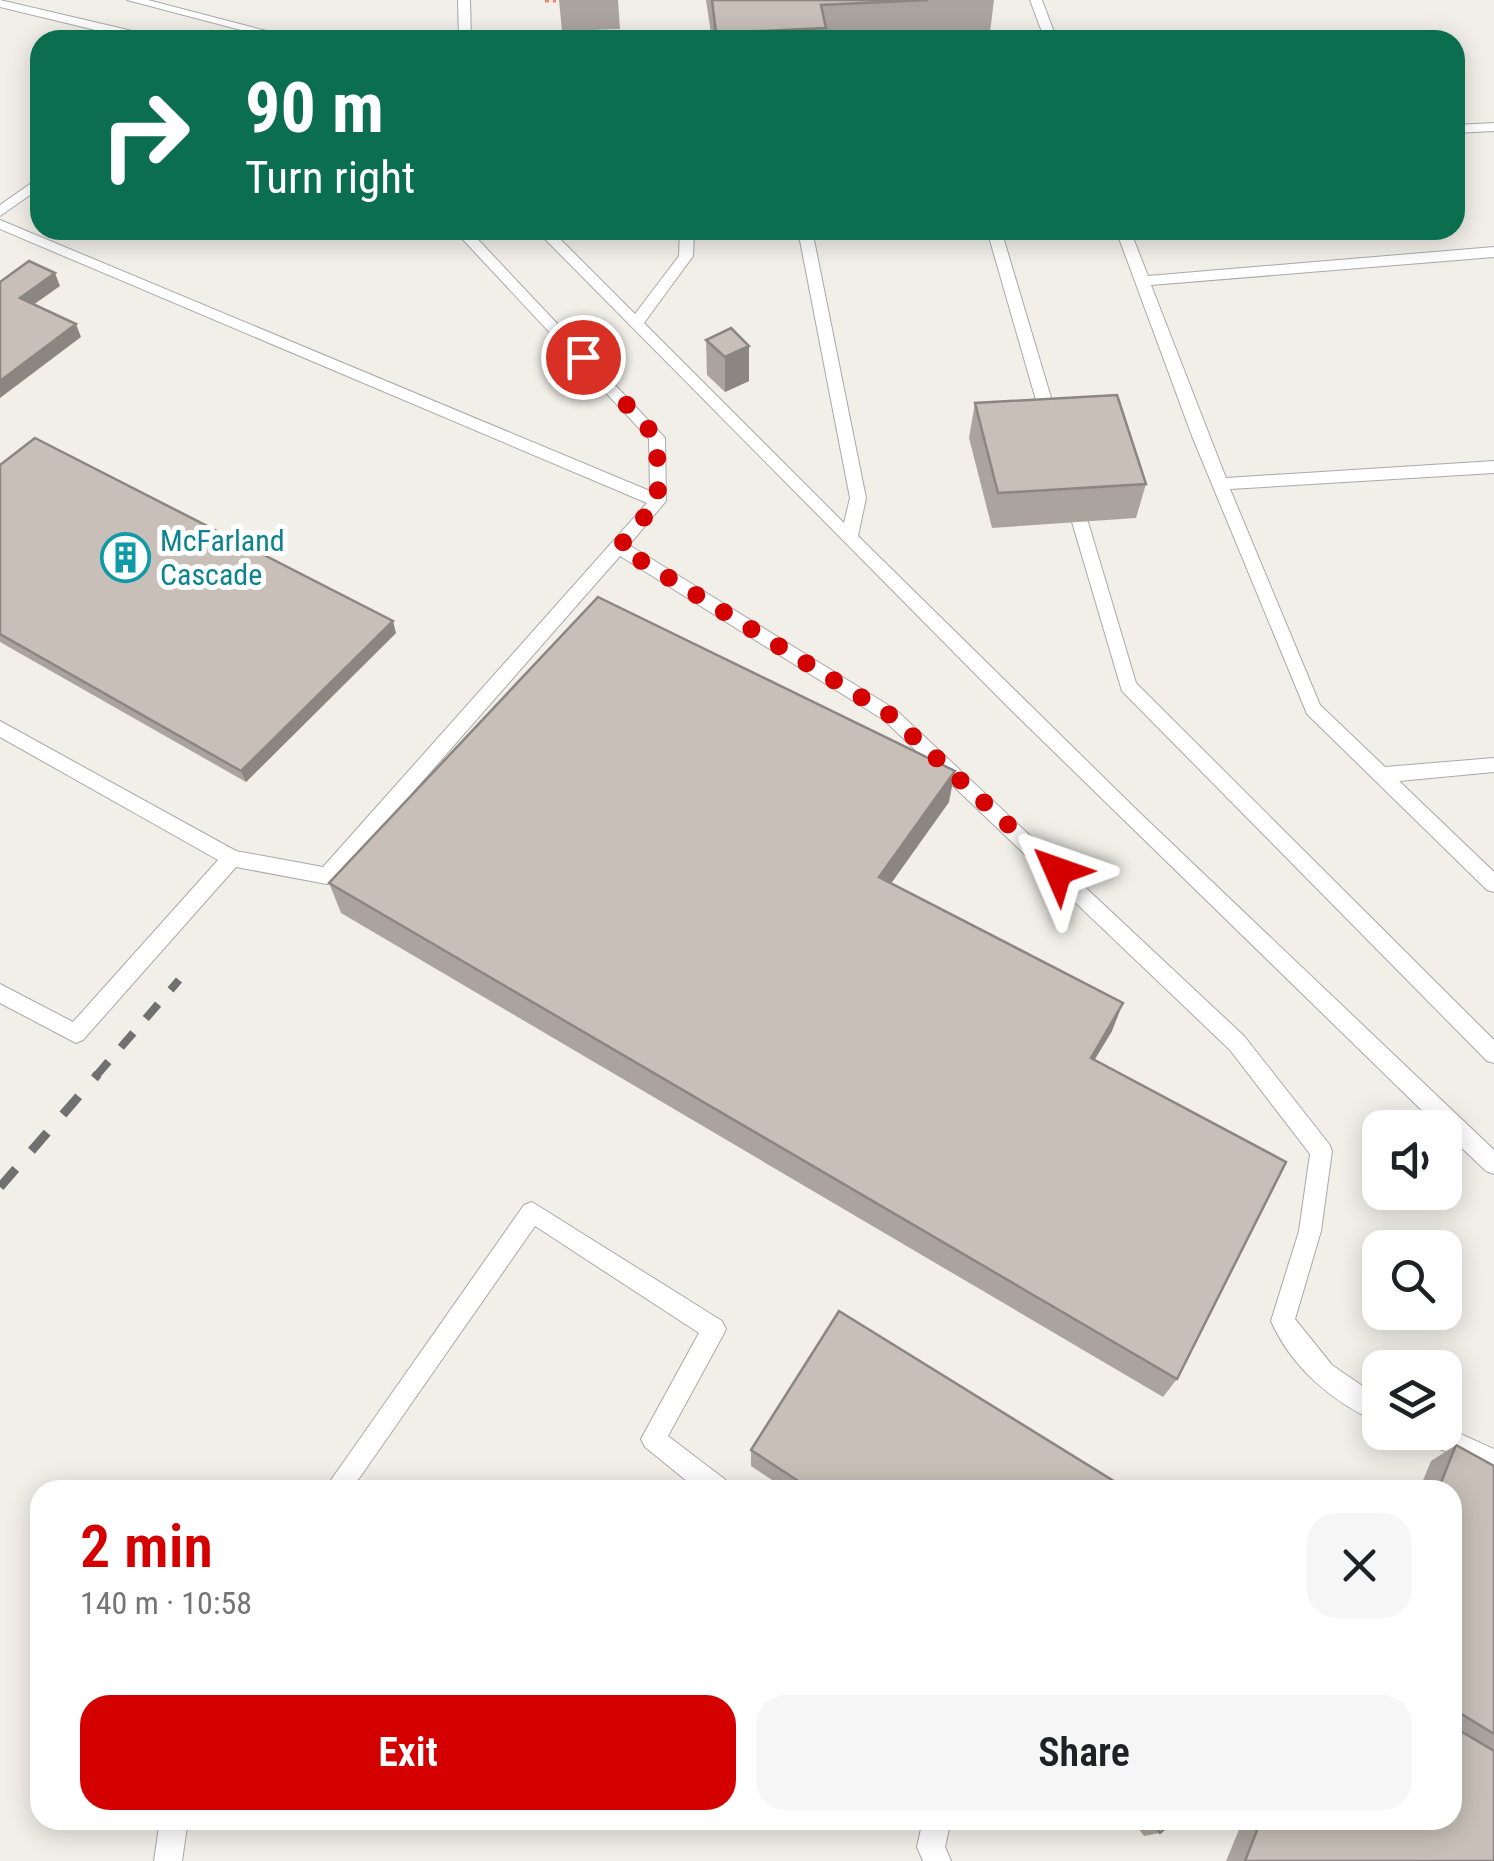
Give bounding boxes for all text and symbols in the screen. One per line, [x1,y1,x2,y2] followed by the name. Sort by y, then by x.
[245,67,384,149] text: 90 m
[80,70,210,200] icon: right
[245,151,415,204] text: Turn right
[541,315,626,400] pin
[556,330,611,385] icon: arrive
[160,523,285,592] place label: McFarland Cascade
[99,531,151,583] building icon: McFarland Cascade
[1006,819,1110,923] position arrow
[1362,1110,1462,1450] map controls
[1362,1110,1462,1210] button: sound
[1362,1230,1462,1330] button: search
[1362,1350,1462,1450] button: layers
[80,1511,213,1582] text: 2 min
[1307,1513,1412,1618] button: close
[80,1584,252,1622] text: 140 m · 10:58
[80,1695,736,1810] button: Exit
[756,1695,1412,1810] button: Share

